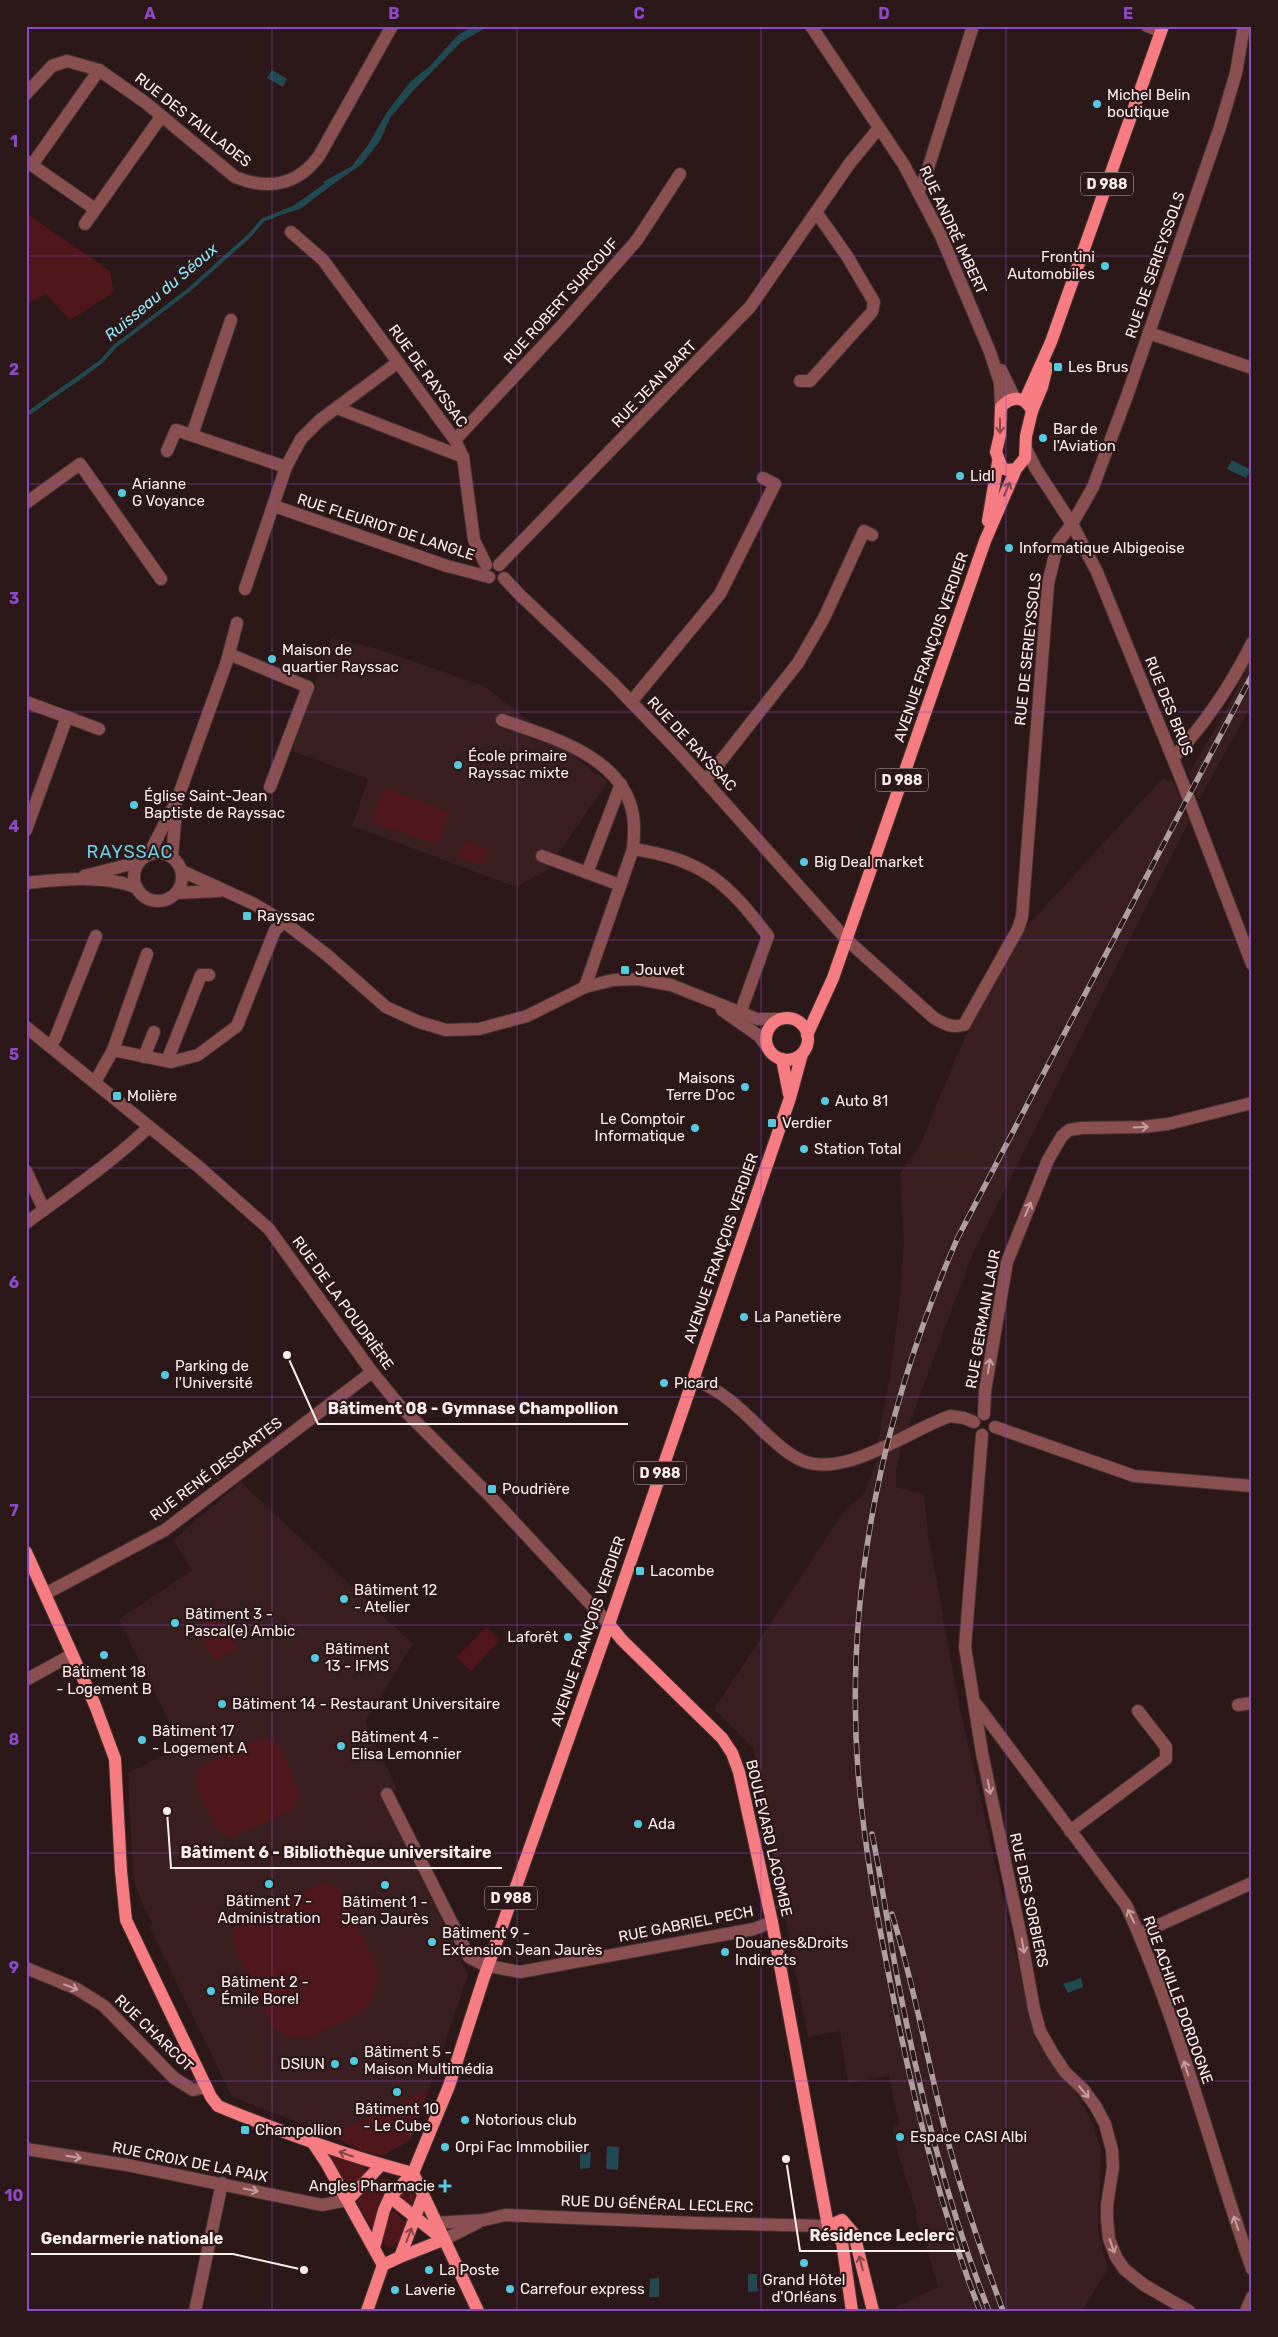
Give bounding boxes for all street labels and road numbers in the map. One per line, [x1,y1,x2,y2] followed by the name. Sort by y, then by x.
[131,69,255,171] street label: RUE DES TAILLADES
[915,163,991,297] street label: RUE ANDRÉ IMBERT
[1081,172,1133,195] road number: D 988
[1121,189,1189,341] street label: RUE DE SERIEYSSOLS
[500,234,622,368] street label: RUE ROBERT SURCOUF
[385,321,471,431] street label: RUE DE RAYSSAC
[608,336,700,431] street label: RUE JEAN BART
[295,490,477,564] street label: RUE FLEURIOT DE LANGLE
[890,549,972,744] street label: AVENUE FRANÇOIS VERDIER
[1011,572,1045,726] street label: RUE DE SERIEYSSOLS
[1141,654,1197,758] street label: RUE DES BRUS
[644,693,740,795] street label: RUE DE RAYSSAC
[876,768,928,792] road number: D 988
[680,1150,762,1345] street label: AVENUE FRANÇOIS VERDIER
[289,1233,397,1373] street label: RUE DE LA POUDRIÈRE
[962,1248,1004,1390] street label: RUE GERMAIN LAUR
[146,1413,286,1525] street label: RUE RENÉ DESCARTES
[634,1462,686,1485] road number: D 988
[547,1533,629,1728] street label: AVENUE FRANÇOIS VERDIER
[742,1758,796,1918] street label: BOULEVARD LACOMBE
[1006,1831,1052,1969] street label: RUE DES SORBIERS
[485,1886,537,1910] road number: D 988
[617,1902,755,1946] street label: RUE GABRIEL PECH
[1139,1913,1217,2087] street label: RUE ACHILLE DORDOGNE
[111,1991,197,2075] street label: RUE CHARCOT
[111,2138,270,2186] street label: RUE CROIX DE LA PAIX
[560,2192,754,2216] street label: RUE DU GÉNÉRAL LECLERC

